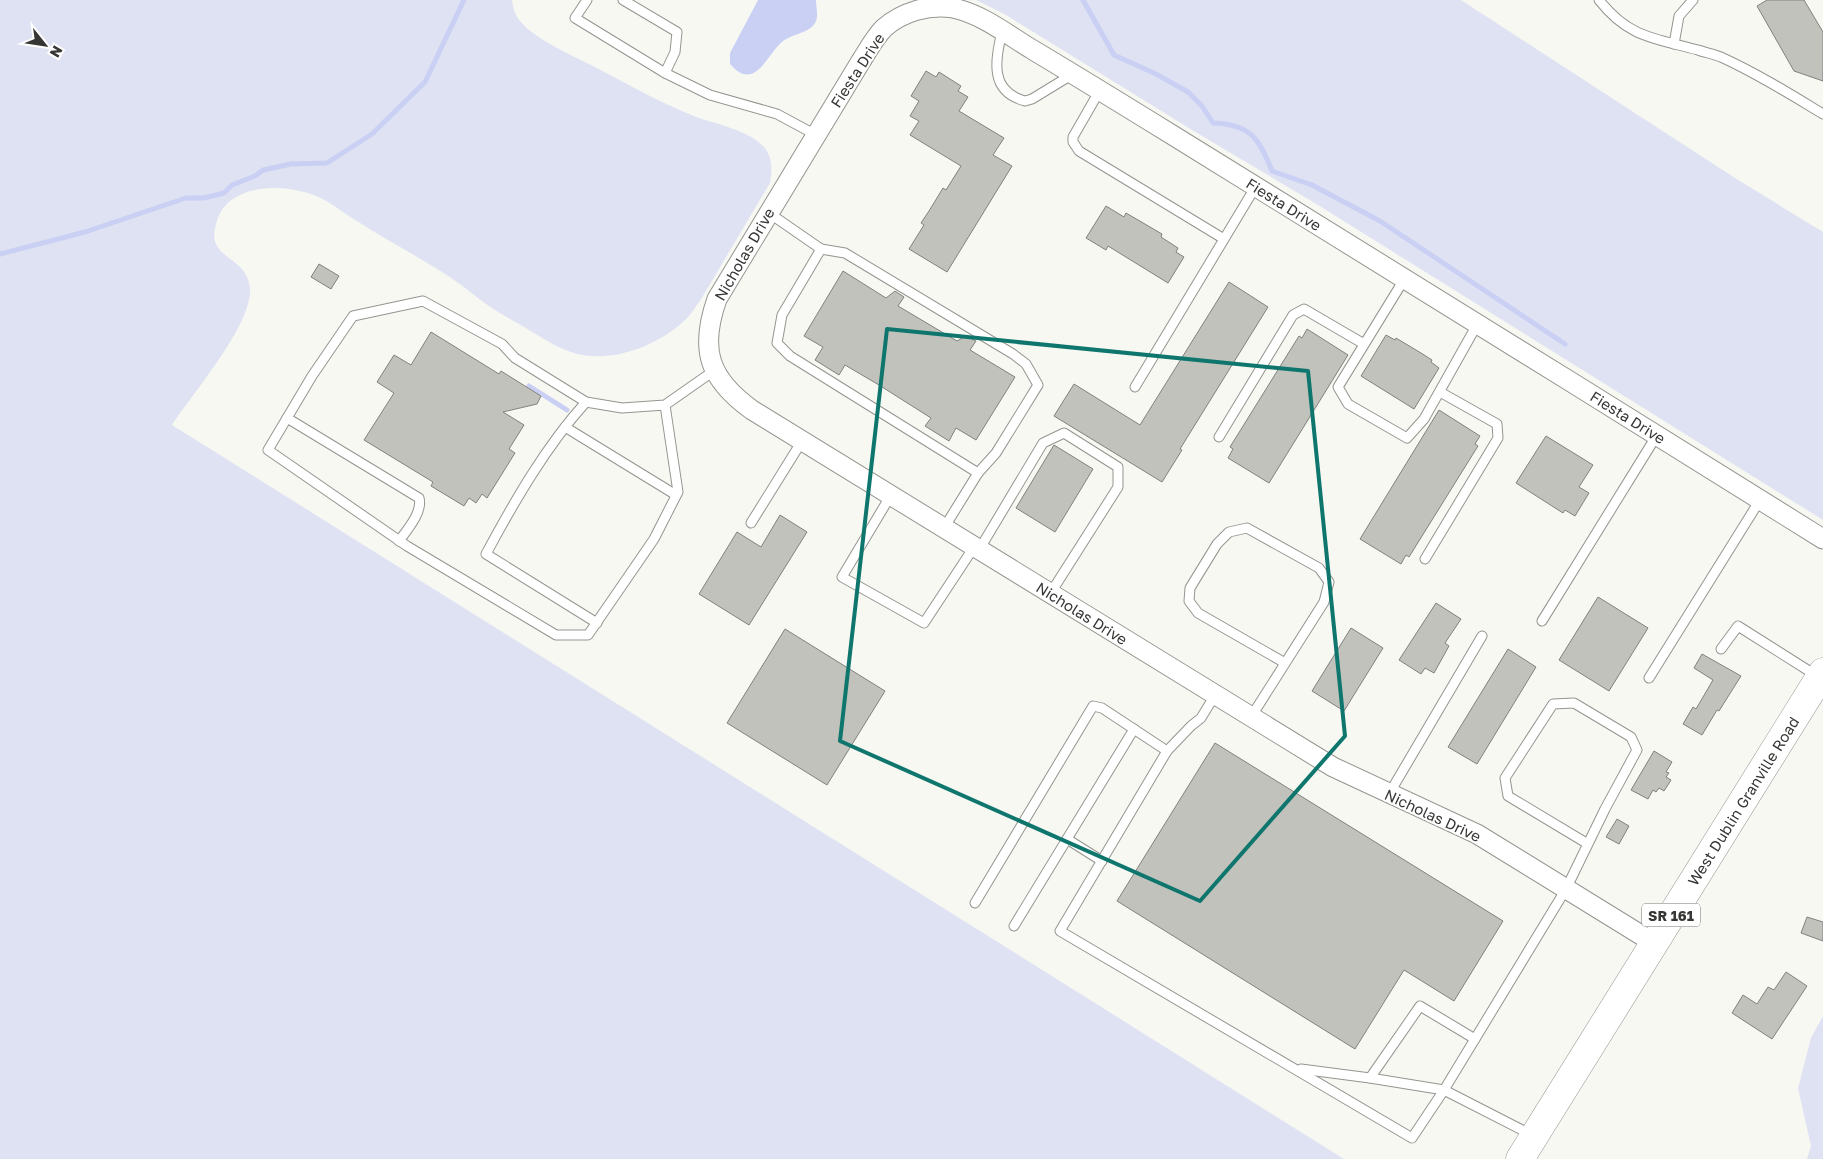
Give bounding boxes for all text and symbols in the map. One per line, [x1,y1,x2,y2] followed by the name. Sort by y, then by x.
[20,20,70,70] north arrow
[826,29,888,111] street label: Fiesta Drive
[47,43,67,61] text: N
[1243,174,1325,234] street label: Fiesta Drive
[710,204,778,304] street label: Nicholas Drive
[1587,387,1669,447] street label: Fiesta Drive
[1033,578,1131,648] street label: Nicholas Drive
[1684,713,1802,889] street label: West Dublin Granville Road
[1382,785,1484,845] street label: Nicholas Drive
[1642,904,1700,926] road number: SR 161

